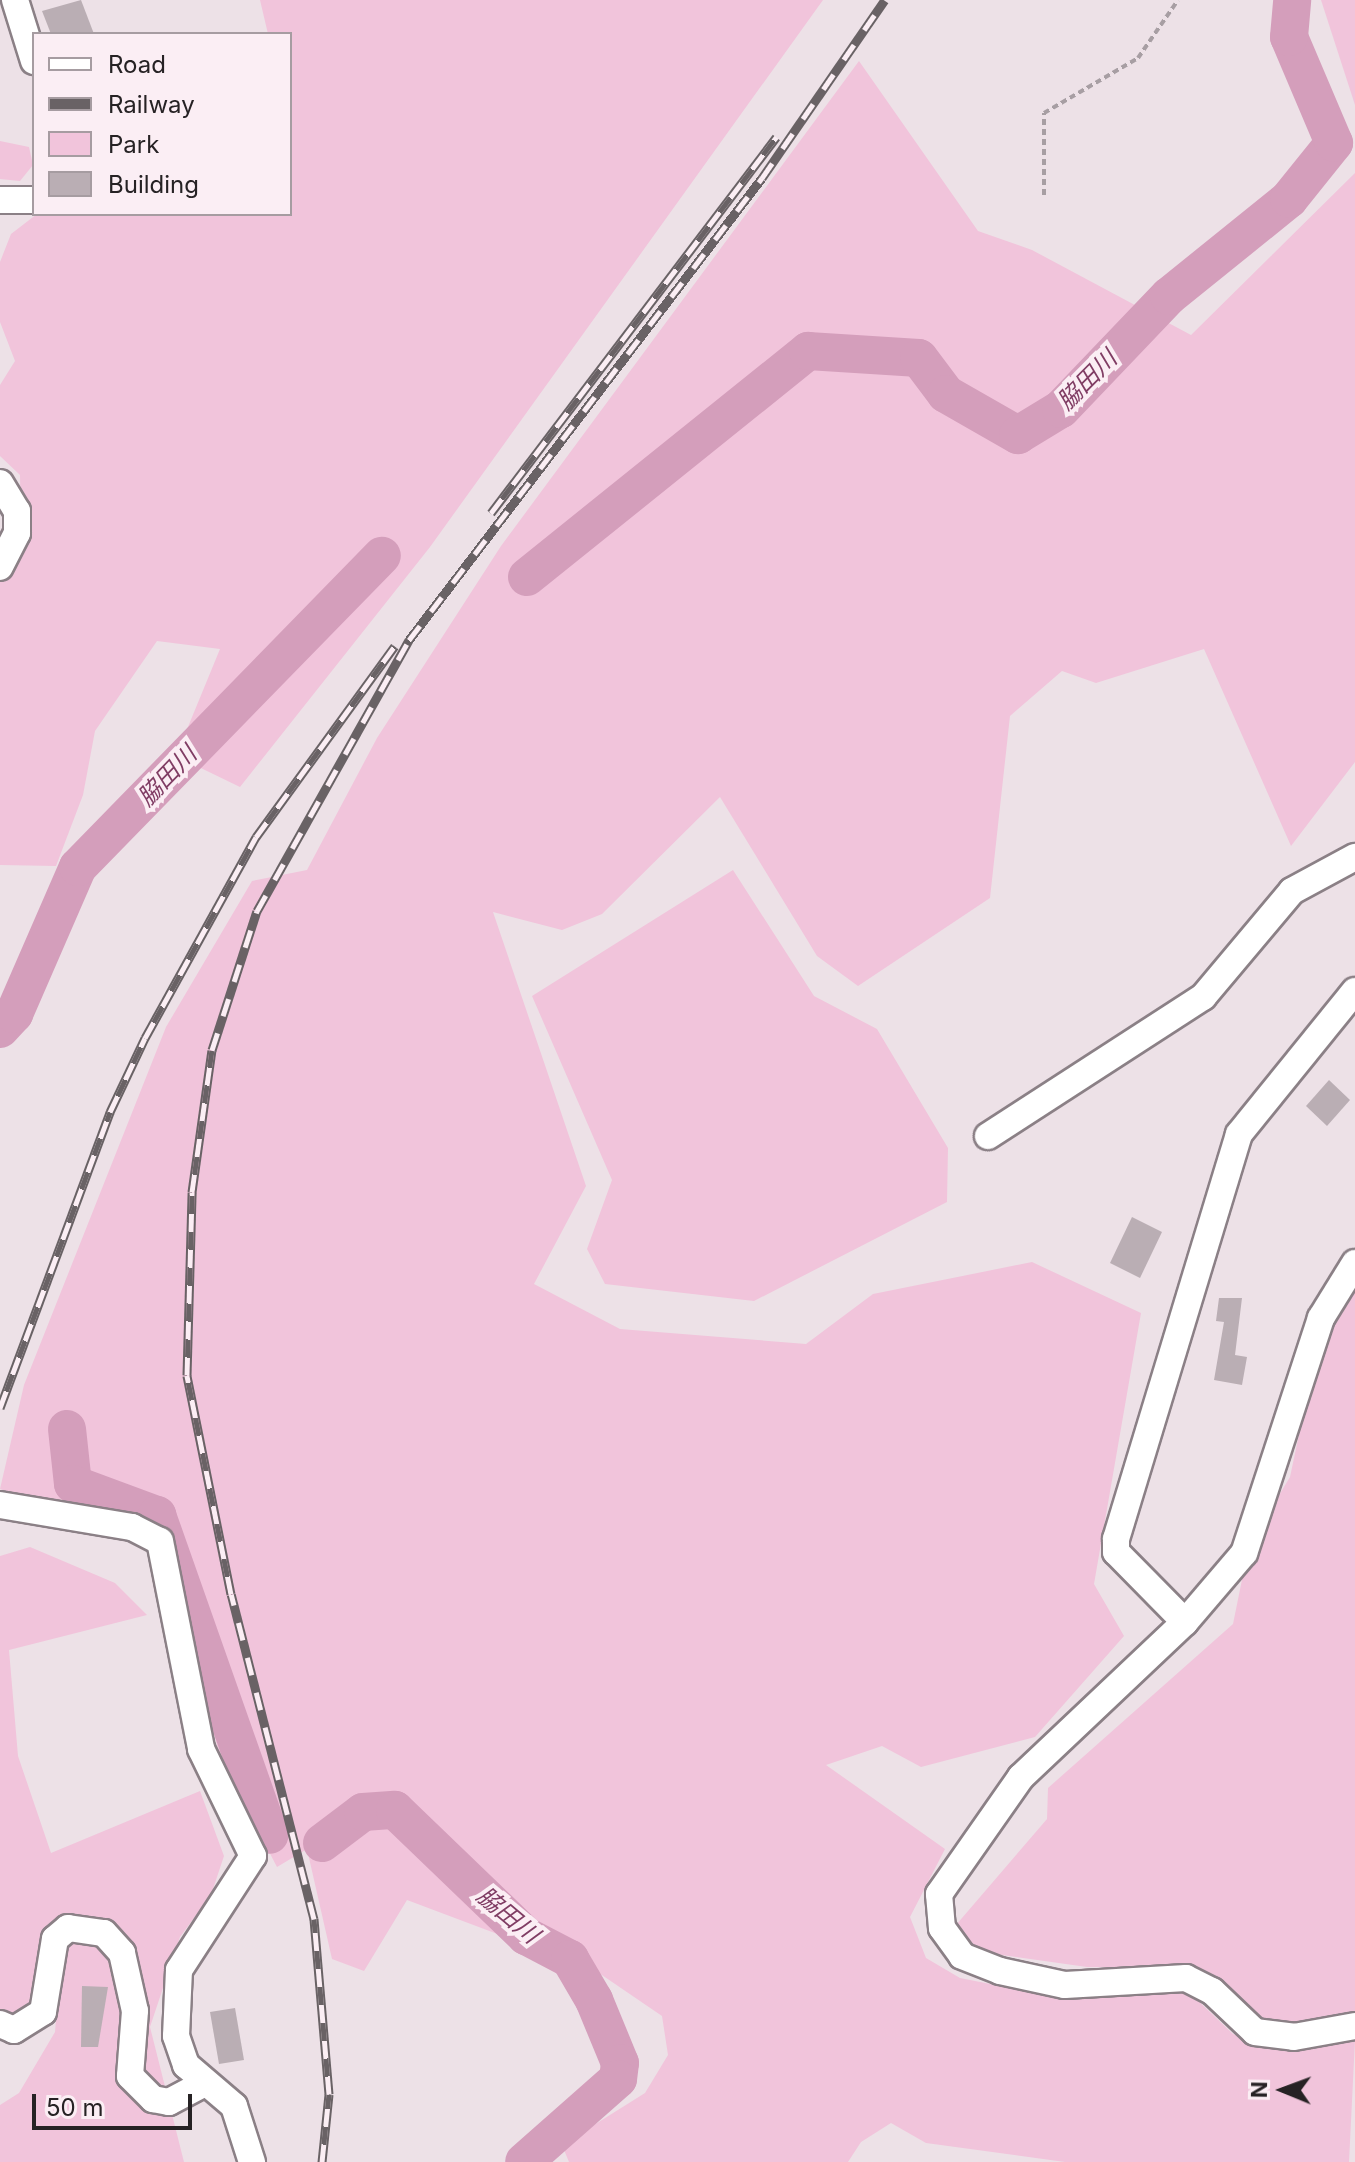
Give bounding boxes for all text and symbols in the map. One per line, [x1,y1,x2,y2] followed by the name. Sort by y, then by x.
[32,32,292,216] legend
[108,50,166,79] text: Road
[108,90,195,119] text: Railway
[108,130,159,159] text: Park
[108,170,199,199] text: Building
[1051,344,1123,416] water label: 脇田川
[132,740,202,812] water label: 脇田川
[471,1881,545,1949] water label: 脇田川
[1243,2050,1323,2130] north arrow
[36,2078,196,2128] scale bar
[1246,2081,1272,2098] text: N
[46,2093,104,2122] text: 50 m

